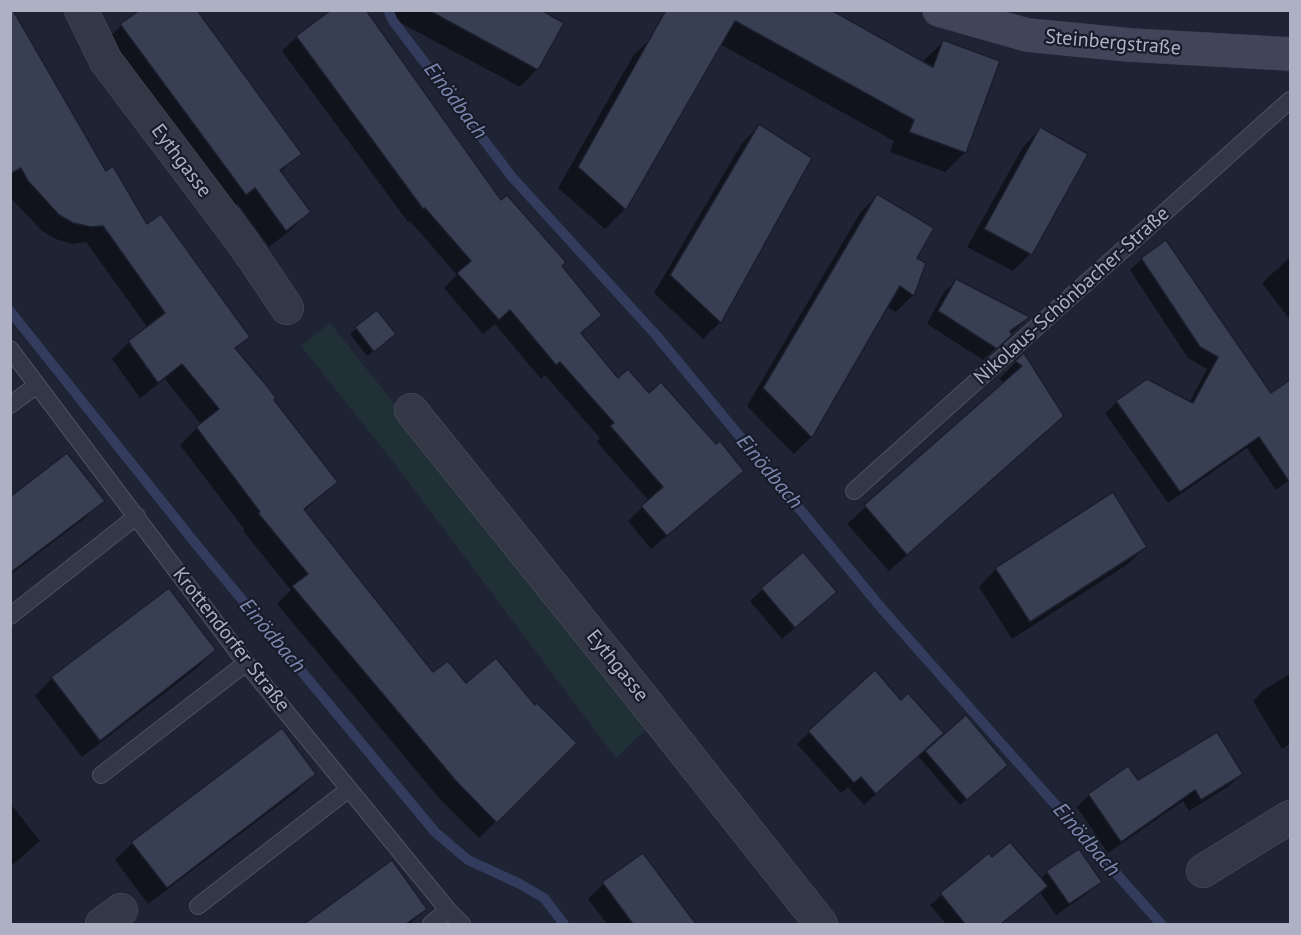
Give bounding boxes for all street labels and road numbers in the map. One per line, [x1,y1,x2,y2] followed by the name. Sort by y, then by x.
[1044,25,1182,61] street label: Steinbergstraße
[146,120,216,202] street label: Eythgasse
[970,202,1174,390] street label: Nikolaus-Schönbacher-Straße
[167,563,295,717] street label: Krottendorfer Straße
[581,625,653,707] street label: Eythgasse

